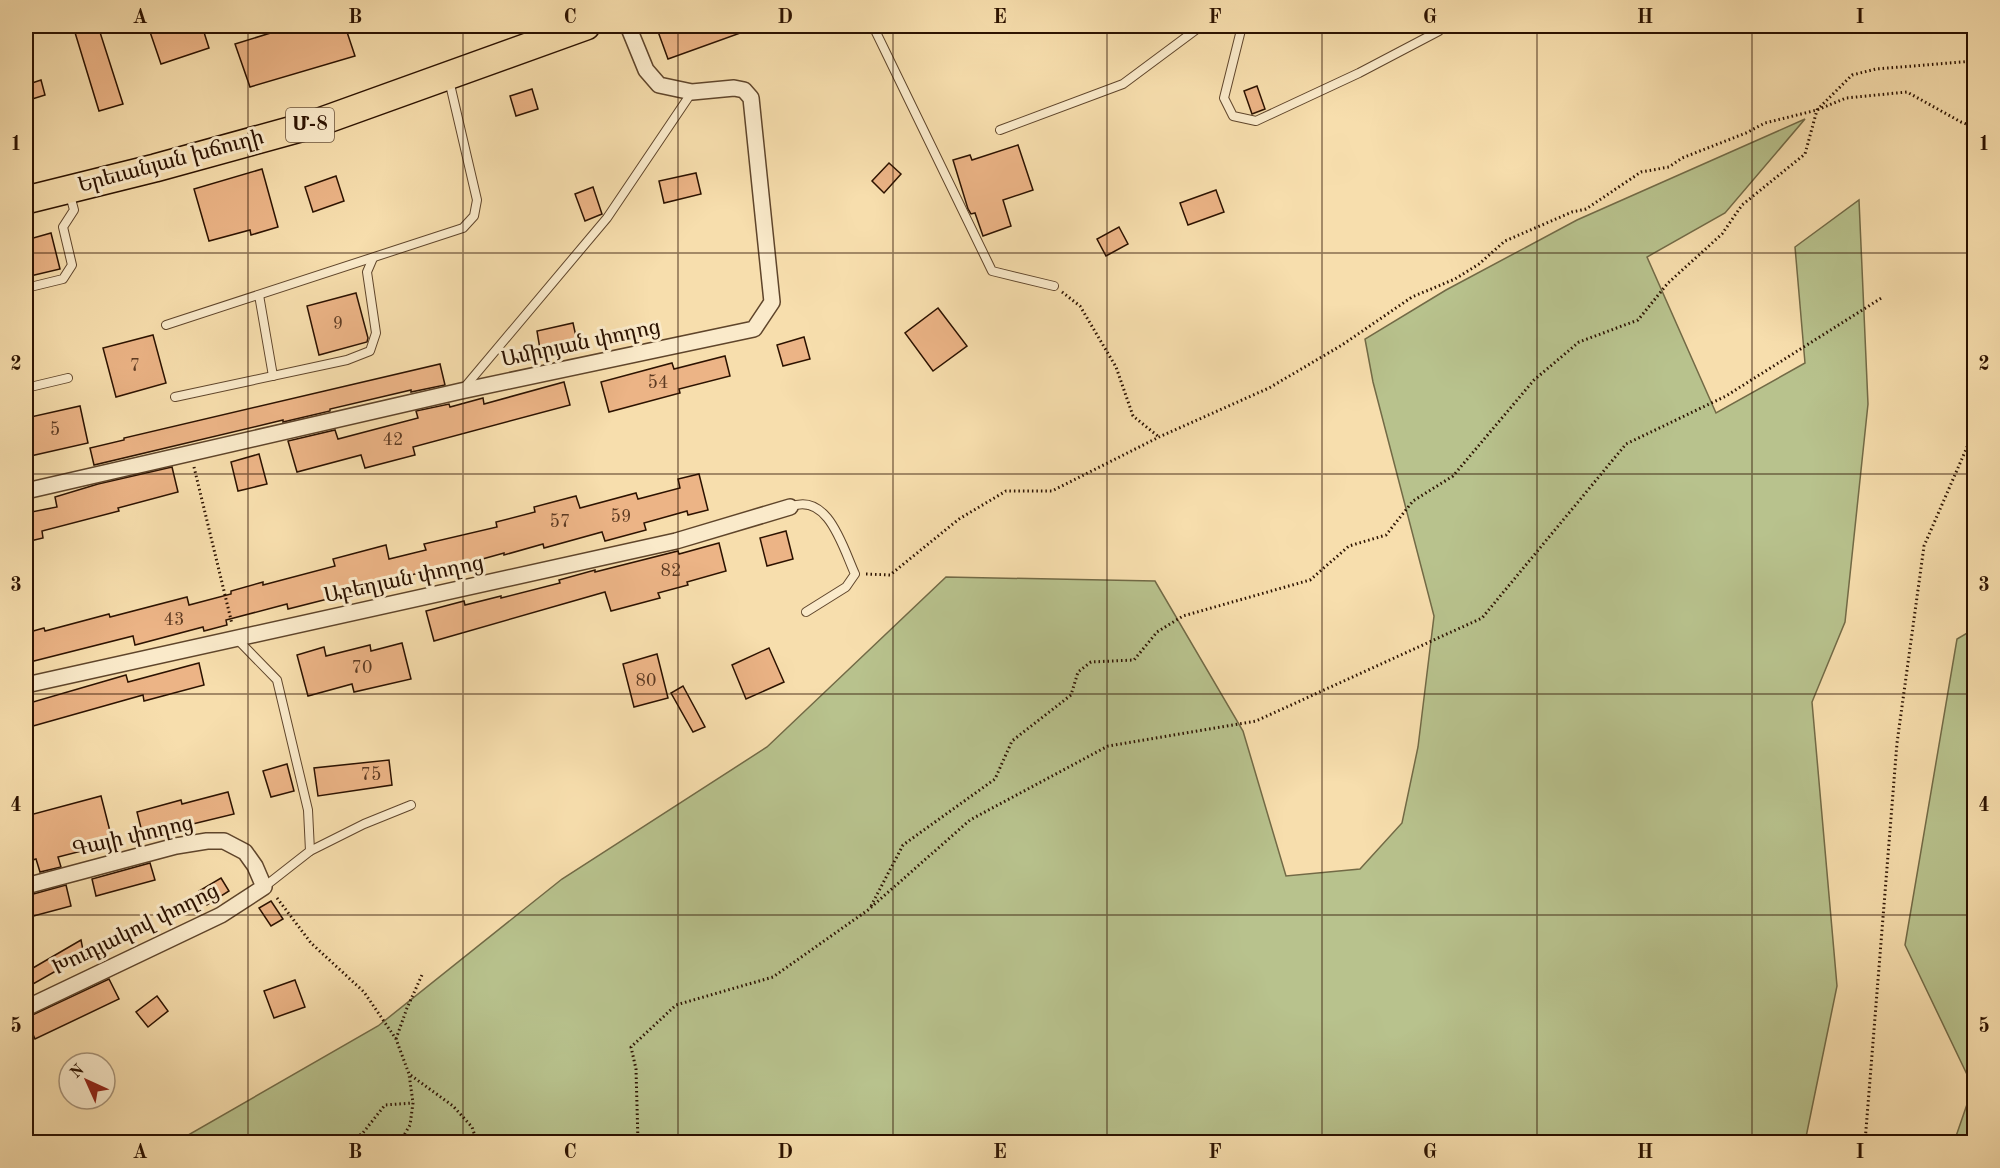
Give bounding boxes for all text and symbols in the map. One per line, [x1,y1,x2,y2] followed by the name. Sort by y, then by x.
[132,8,148,28] text: A
[348,8,362,28] text: B
[563,8,577,28] text: C
[777,8,793,28] text: D
[993,8,1007,28] text: E
[1208,8,1222,28] text: F
[1423,8,1437,28] text: G
[1637,8,1653,28] text: H
[1856,8,1864,28] text: I
[286,108,334,142] road number: Մ-8
[76,126,266,198] street label: Երեւանյան խճուղի
[10,135,22,155] text: 1
[1978,135,1990,155] text: 1
[333,315,343,333] house number: 9
[499,316,663,372] street label: Ամիրյան փողոց
[10,355,22,375] text: 2
[1978,355,1990,375] text: 2
[130,357,140,375] house number: 7
[648,374,668,392] house number: 54
[50,421,60,439] house number: 5
[383,431,403,449] house number: 42
[611,508,631,526] house number: 59
[550,513,570,531] house number: 57
[322,552,486,608] street label: Աբեղյան փողոց
[661,562,681,580] house number: 82
[10,576,22,596] text: 3
[1978,576,1990,596] text: 3
[164,611,184,629] house number: 43
[352,659,372,677] house number: 70
[636,672,656,690] house number: 80
[361,766,381,784] house number: 75
[10,796,22,816] text: 4
[1978,796,1990,816] text: 4
[70,812,196,862] street label: Գայի փողոց
[49,880,223,980] street label: Խուդյակով փողոց
[10,1016,22,1037] text: 5
[1978,1016,1990,1037] text: 5
[57,1051,117,1111] north arrow
[68,1061,88,1082] text: N
[132,1143,148,1163] text: A
[348,1143,362,1163] text: B
[563,1143,577,1163] text: C
[777,1143,793,1163] text: D
[993,1143,1007,1163] text: E
[1208,1143,1222,1163] text: F
[1423,1143,1437,1163] text: G
[1637,1143,1653,1163] text: H
[1856,1143,1864,1163] text: I

